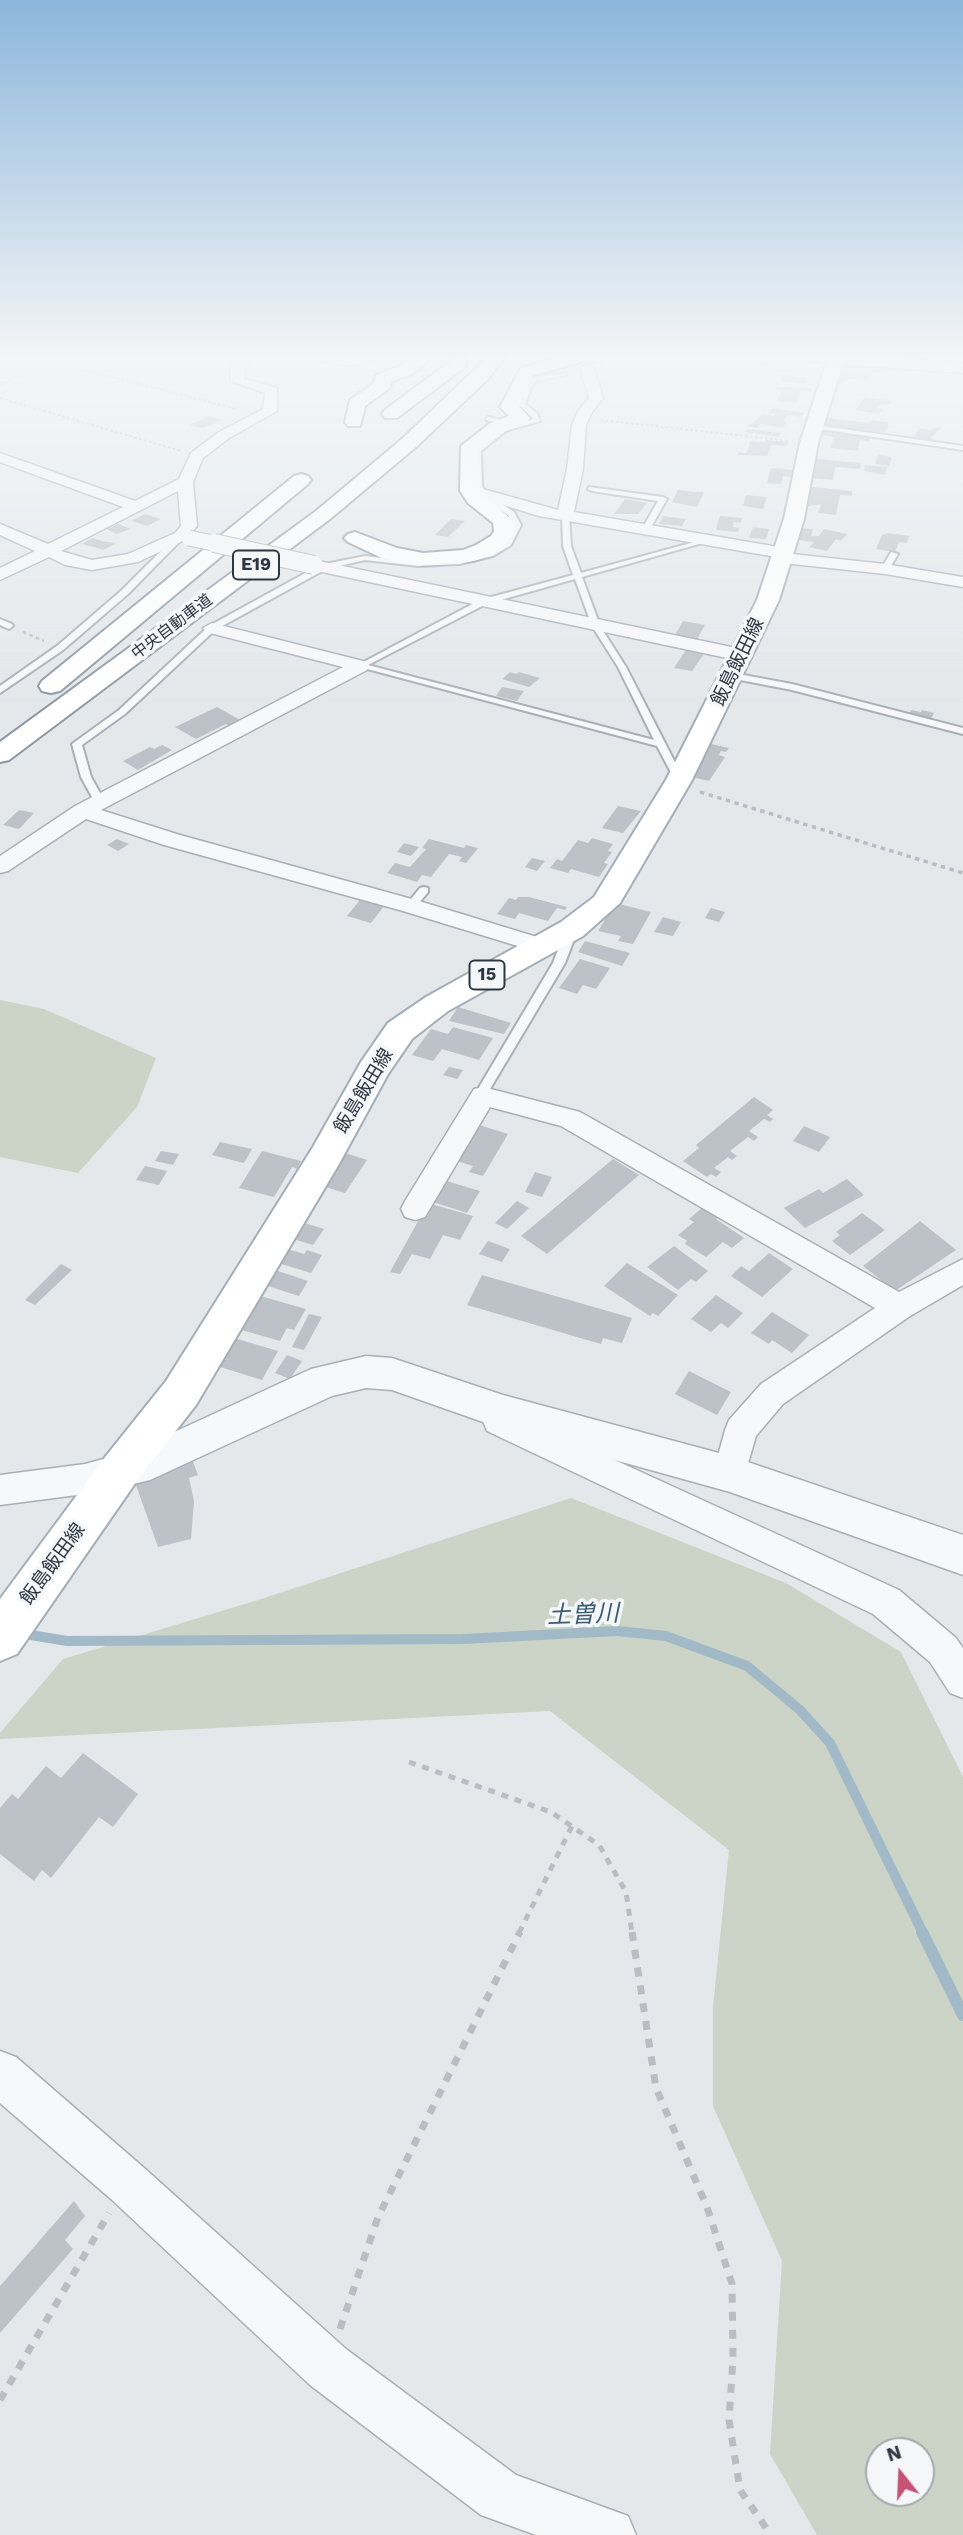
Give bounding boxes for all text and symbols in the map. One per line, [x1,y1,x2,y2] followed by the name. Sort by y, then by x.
[233,550,279,580] road number: E19
[128,590,216,664] street label: 中央自動車道
[707,614,769,710] street label: 飯島飯田線
[470,960,504,990] road number: 15
[330,1044,398,1138] street label: 飯島飯田線
[16,1519,90,1609] street label: 飯島飯田線
[547,1599,619,1631] water label: 土曽川
[865,2437,935,2507] north arrow
[884,2440,904,2467] text: N

